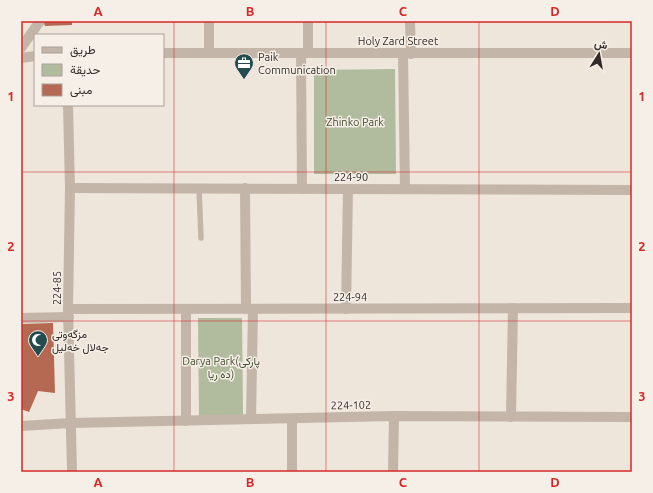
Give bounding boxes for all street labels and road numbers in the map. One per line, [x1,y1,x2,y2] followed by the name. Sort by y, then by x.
[358,35,439,47] street label: Holy Zard Street
[334,171,368,183] street label: 224-90
[51,271,63,305] street label: 224-85
[333,291,367,303] street label: 224-94
[331,399,371,411] street label: 224-102

